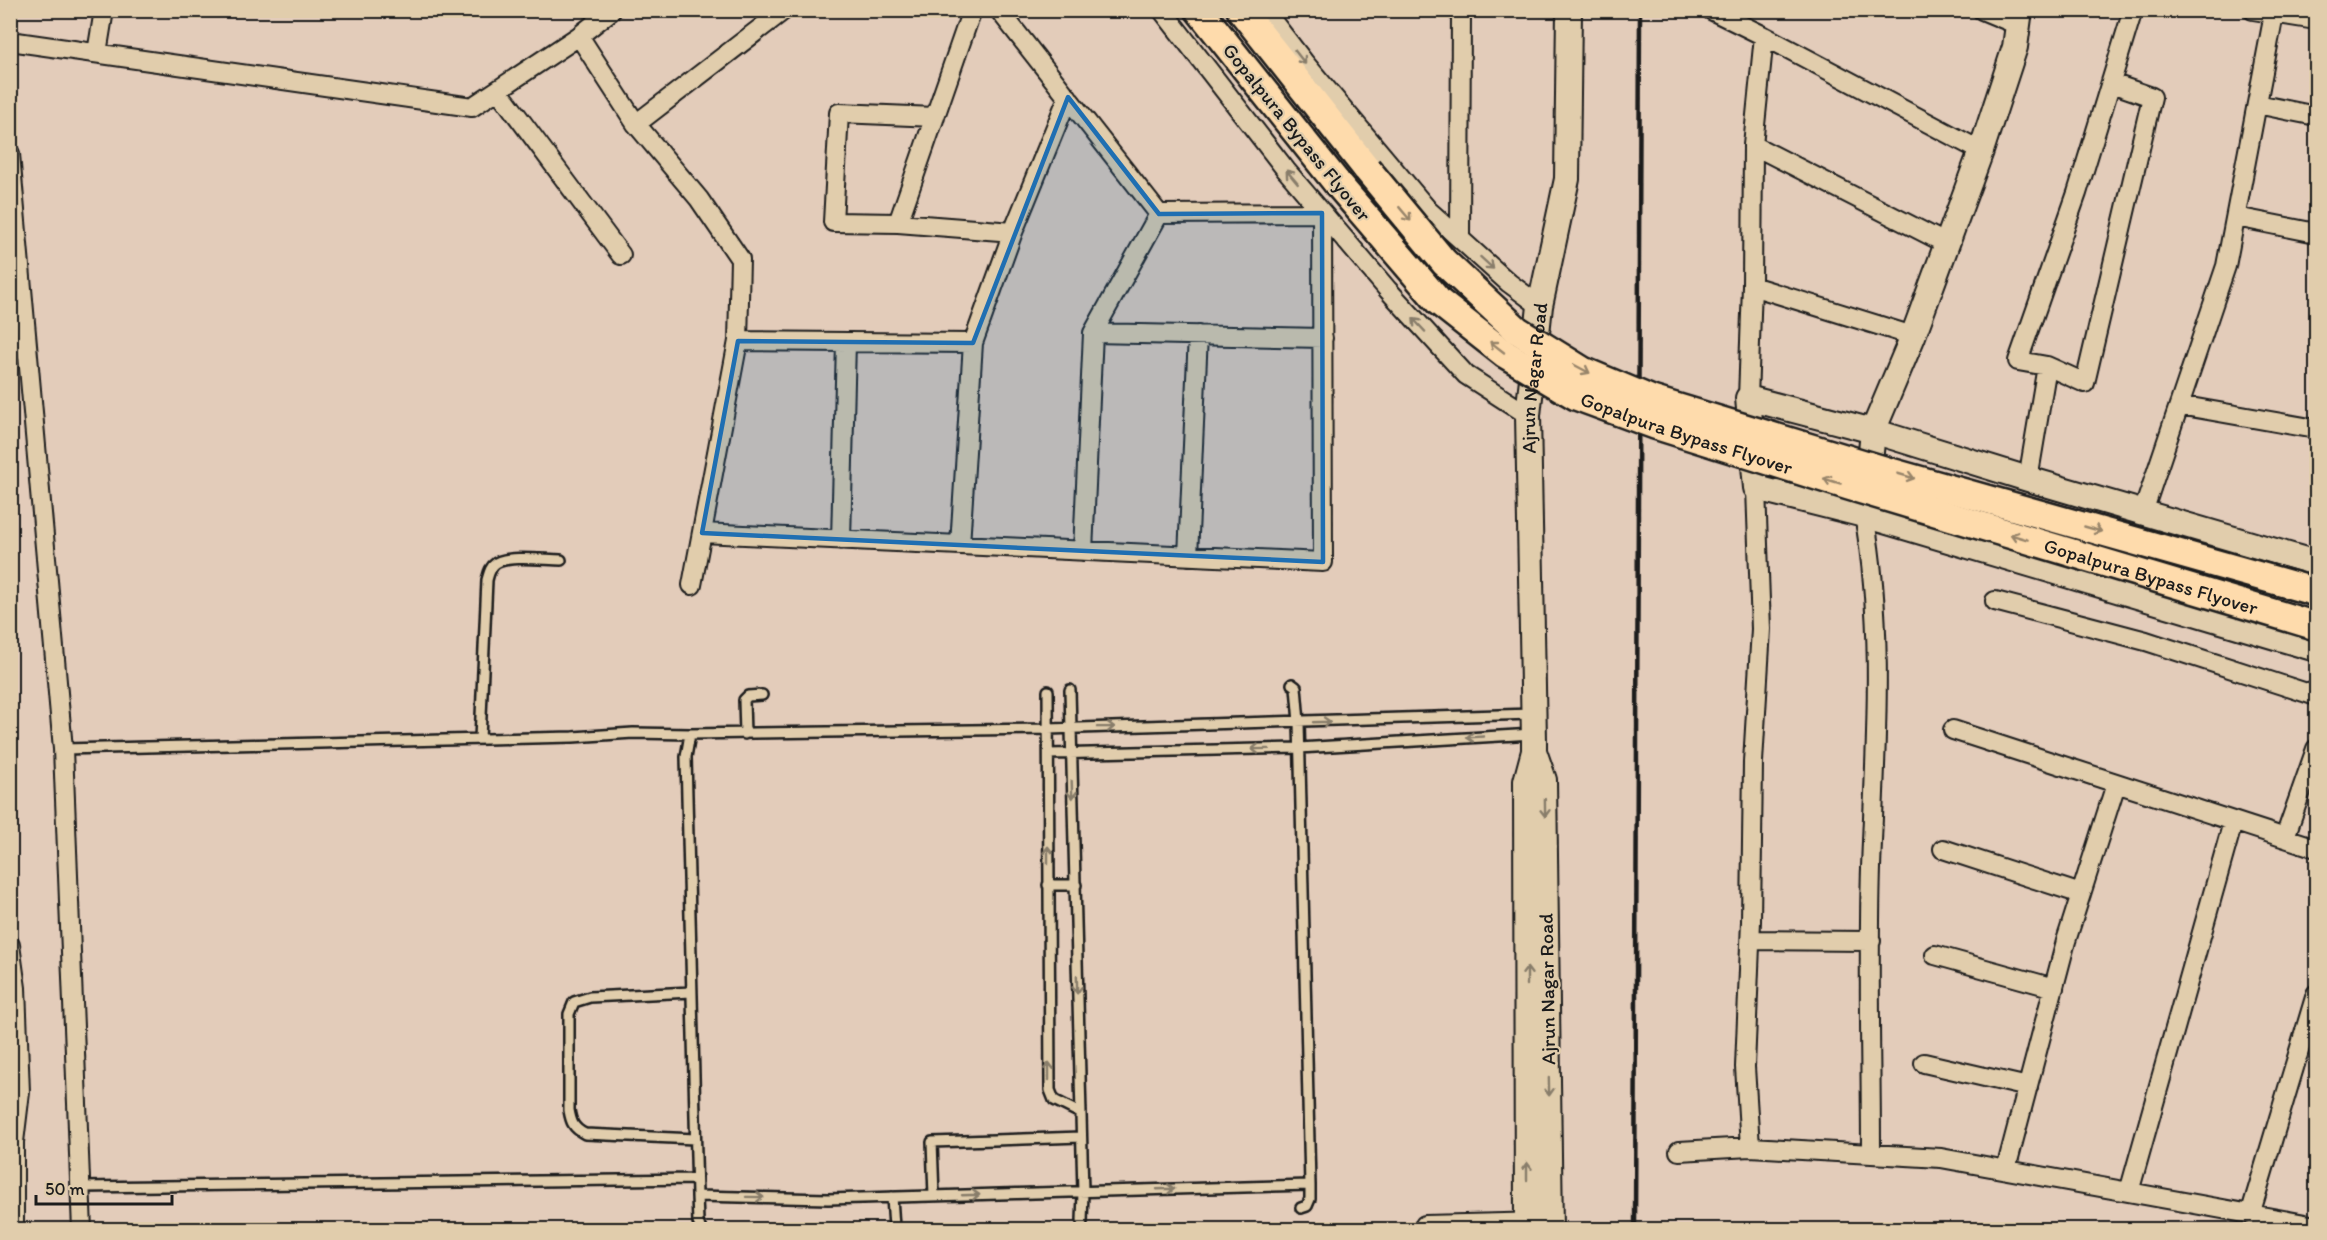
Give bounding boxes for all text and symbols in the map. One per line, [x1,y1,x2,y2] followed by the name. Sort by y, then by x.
[1218,38,1376,226] street label: Gopalpura Bypass Flyover
[1293,49,1306,65] one-way arrow
[1286,169,1299,185] one-way arrow
[1398,206,1411,222] one-way arrow
[1479,256,1494,270] one-way arrow
[1516,301,1552,454] street label: Ajrun Nagar Road
[1412,317,1426,332] one-way arrow
[1489,341,1505,354] one-way arrow
[1572,364,1590,375] one-way arrow
[1577,387,1796,480] street label: Gopalpura Bypass Flyover
[1896,471,1915,483] one-way arrow
[1823,475,1842,486] one-way arrow
[2083,524,2102,536] one-way arrow
[2010,531,2029,542] one-way arrow
[2041,533,2261,620] street label: Gopalpura Bypass Flyover
[1312,716,1332,727] one-way arrow
[1096,721,1116,733] one-way arrow
[1466,732,1486,743] one-way arrow
[1250,743,1270,754] one-way arrow
[1066,780,1077,800] one-way arrow
[1539,797,1551,817] one-way arrow
[1042,846,1054,866] one-way arrow
[1534,913,1560,1065] street label: Ajrun Nagar Road
[1521,967,1533,987] one-way arrow
[1072,975,1083,995] one-way arrow
[1044,1062,1055,1082] one-way arrow
[1543,1076,1554,1096] one-way arrow
[1521,1162,1533,1182] one-way arrow
[36,1168,172,1206] scale bar
[45,1178,85,1200] text: 50 m
[1155,1184,1175,1195] one-way arrow
[961,1189,981,1200] one-way arrow
[745,1192,765,1203] one-way arrow

